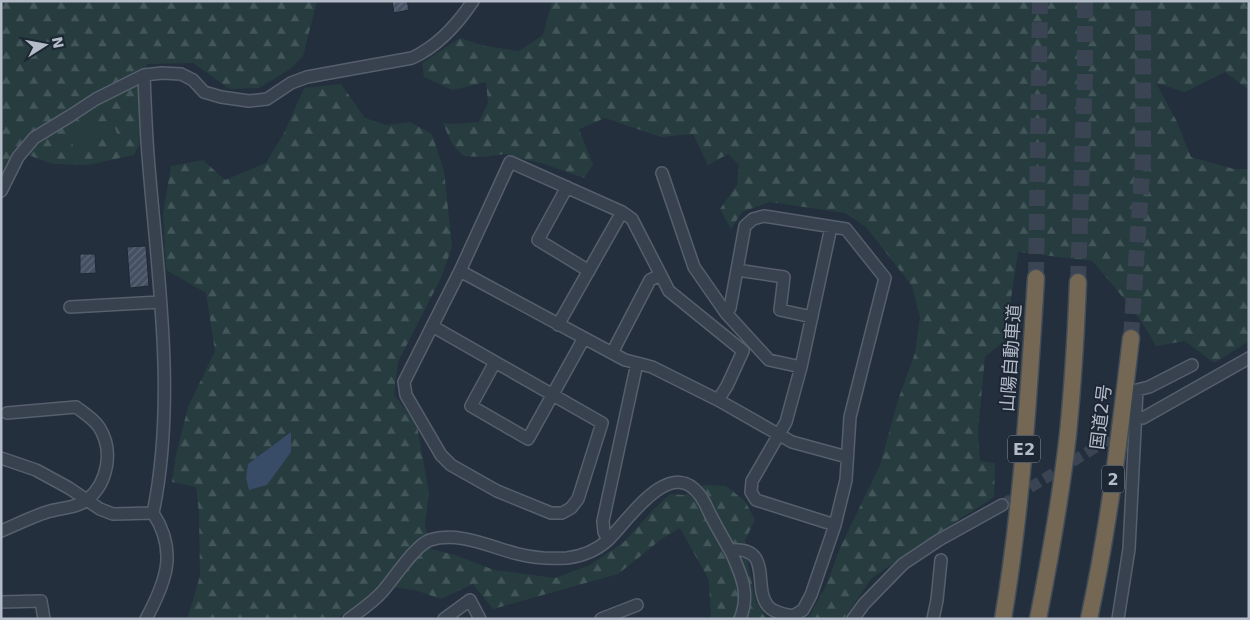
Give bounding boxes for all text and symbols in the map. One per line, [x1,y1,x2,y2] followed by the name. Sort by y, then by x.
[20,20,70,70] north arrow
[49,35,67,50] text: N
[996,303,1025,413] street label: 山陽自動車道
[1086,383,1115,451] street label: 国道2号
[1008,436,1040,462] road number: E2
[1102,466,1124,492] road number: 2

